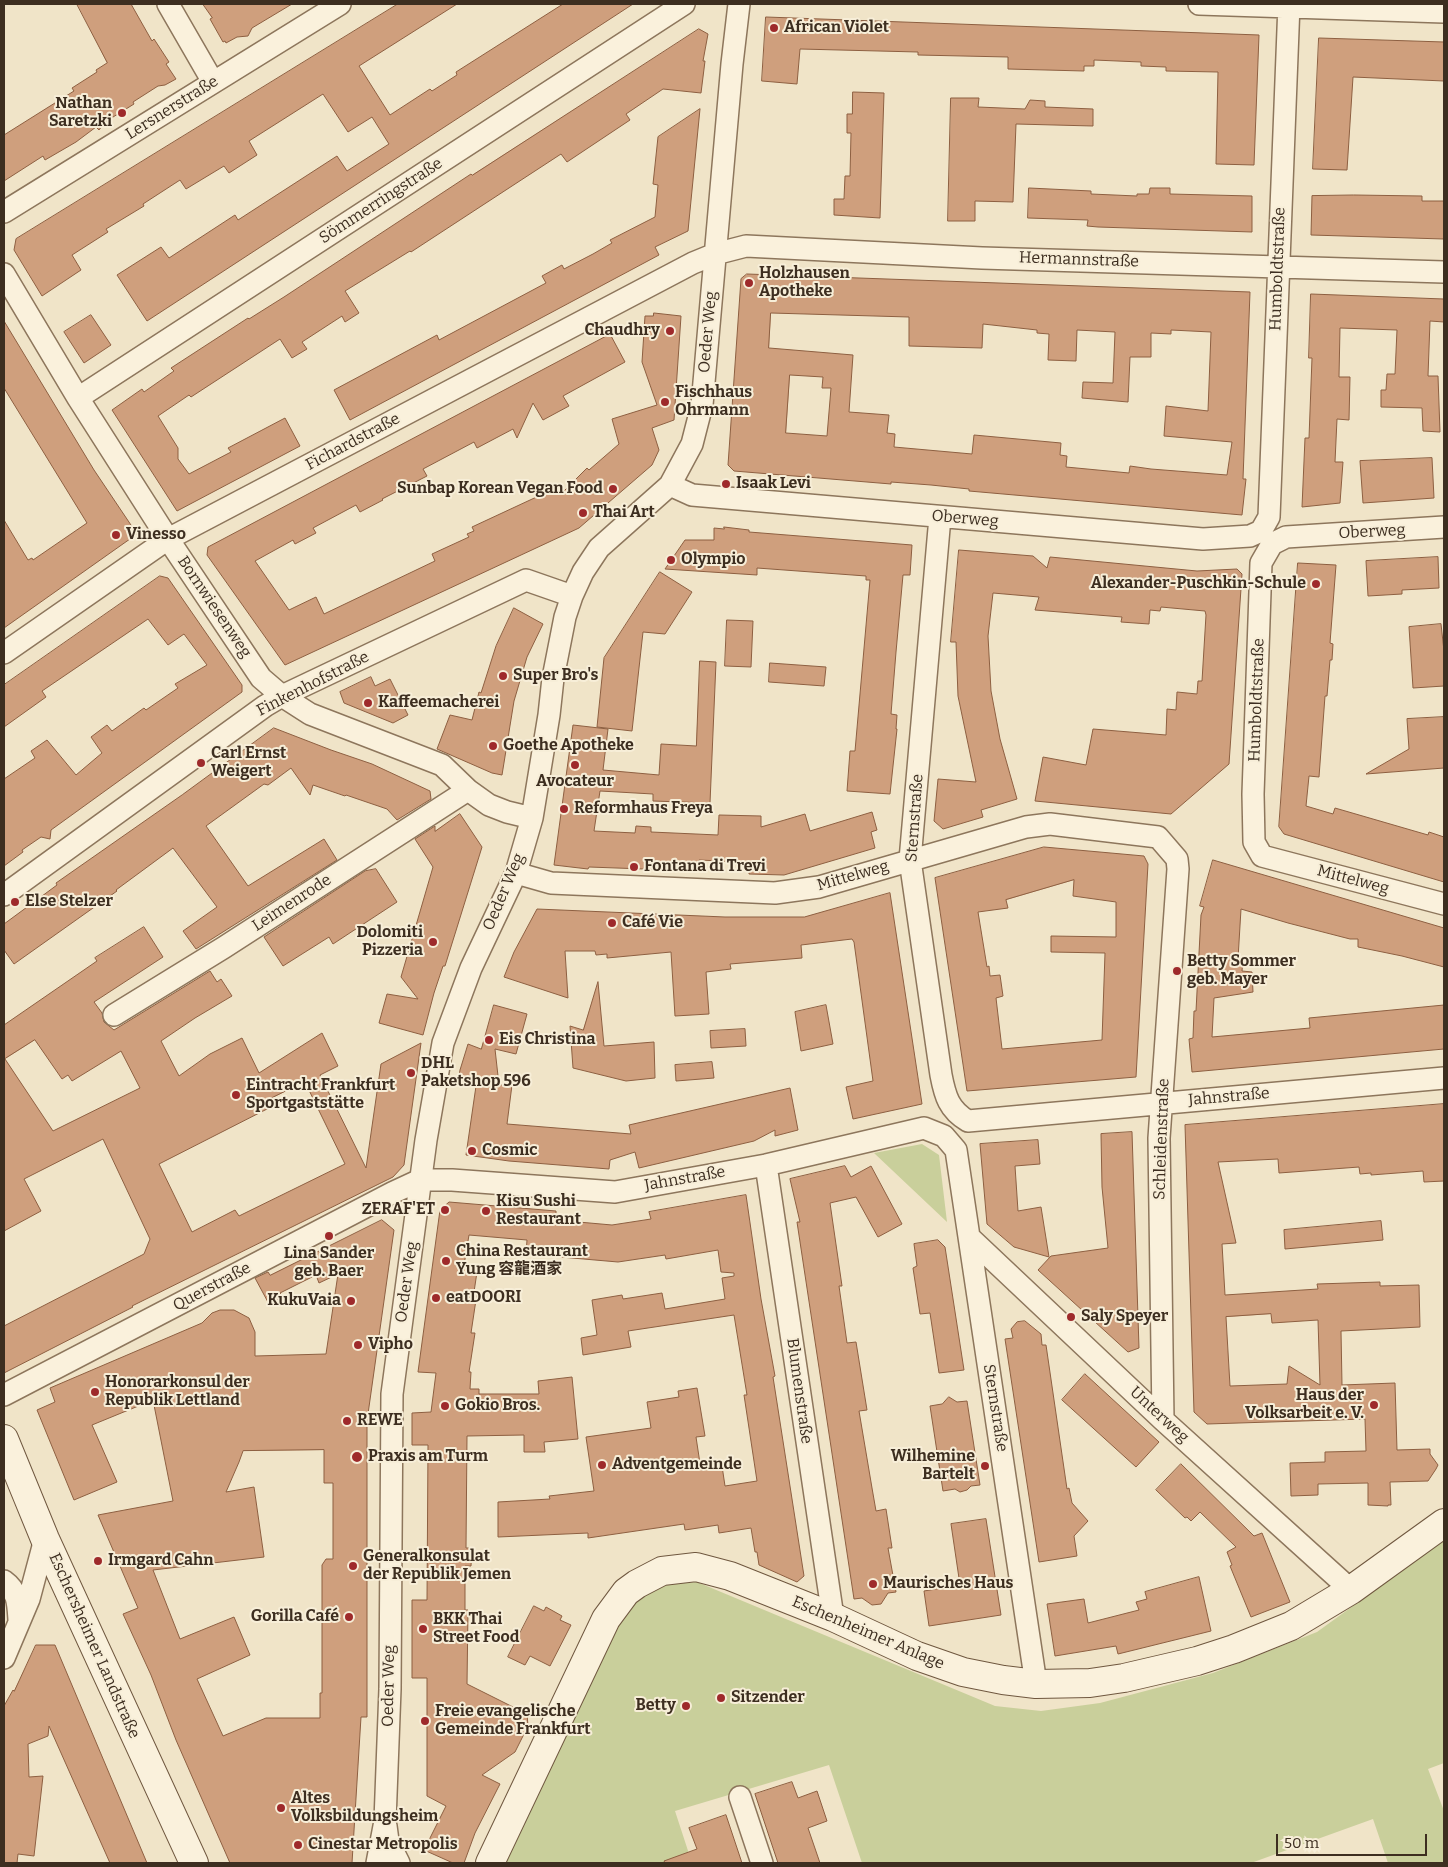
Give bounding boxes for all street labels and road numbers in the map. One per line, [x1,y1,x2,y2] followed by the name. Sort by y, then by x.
[122,72,222,144] street label: Lersnerstraße
[316,154,446,248] street label: Sömmerringstraße
[1266,207,1290,331] street label: Humboldtstraße
[1019,248,1139,272] street label: Hermannstraße
[695,290,721,374] street label: Oeder Weg
[303,409,403,475] street label: Fichardstraße
[931,507,999,531] street label: Oberweg
[1338,521,1406,543] street label: Oberweg
[173,553,255,661] street label: Bornwiesenweg
[1245,638,1269,762] street label: Humboldtstraße
[254,647,372,721] street label: Finkenhofstraße
[902,773,928,863] street label: Sternstraße
[479,851,529,933] street label: Oeder Weg
[815,857,891,895] street label: Mittelweg
[1315,861,1391,899] street label: Mittelweg
[249,870,335,936] street label: Leimenrode
[1150,1078,1174,1200] street label: Schleidenstraße
[1188,1084,1270,1110] street label: Jahnstraße
[643,1162,727,1196] street label: Jahnstraße
[392,1240,422,1324] street label: Oeder Weg
[170,1259,254,1315] street label: Querstraße
[782,1337,816,1445] street label: Blumenstraße
[979,1363,1011,1453] street label: Sternstraße
[1125,1383,1193,1447] street label: Unterweg
[44,1550,144,1742] street label: Eschersheimer Landstraße
[789,1592,947,1674] street label: Eschenheimer Anlage
[379,1645,399,1727] street label: Oeder Weg

